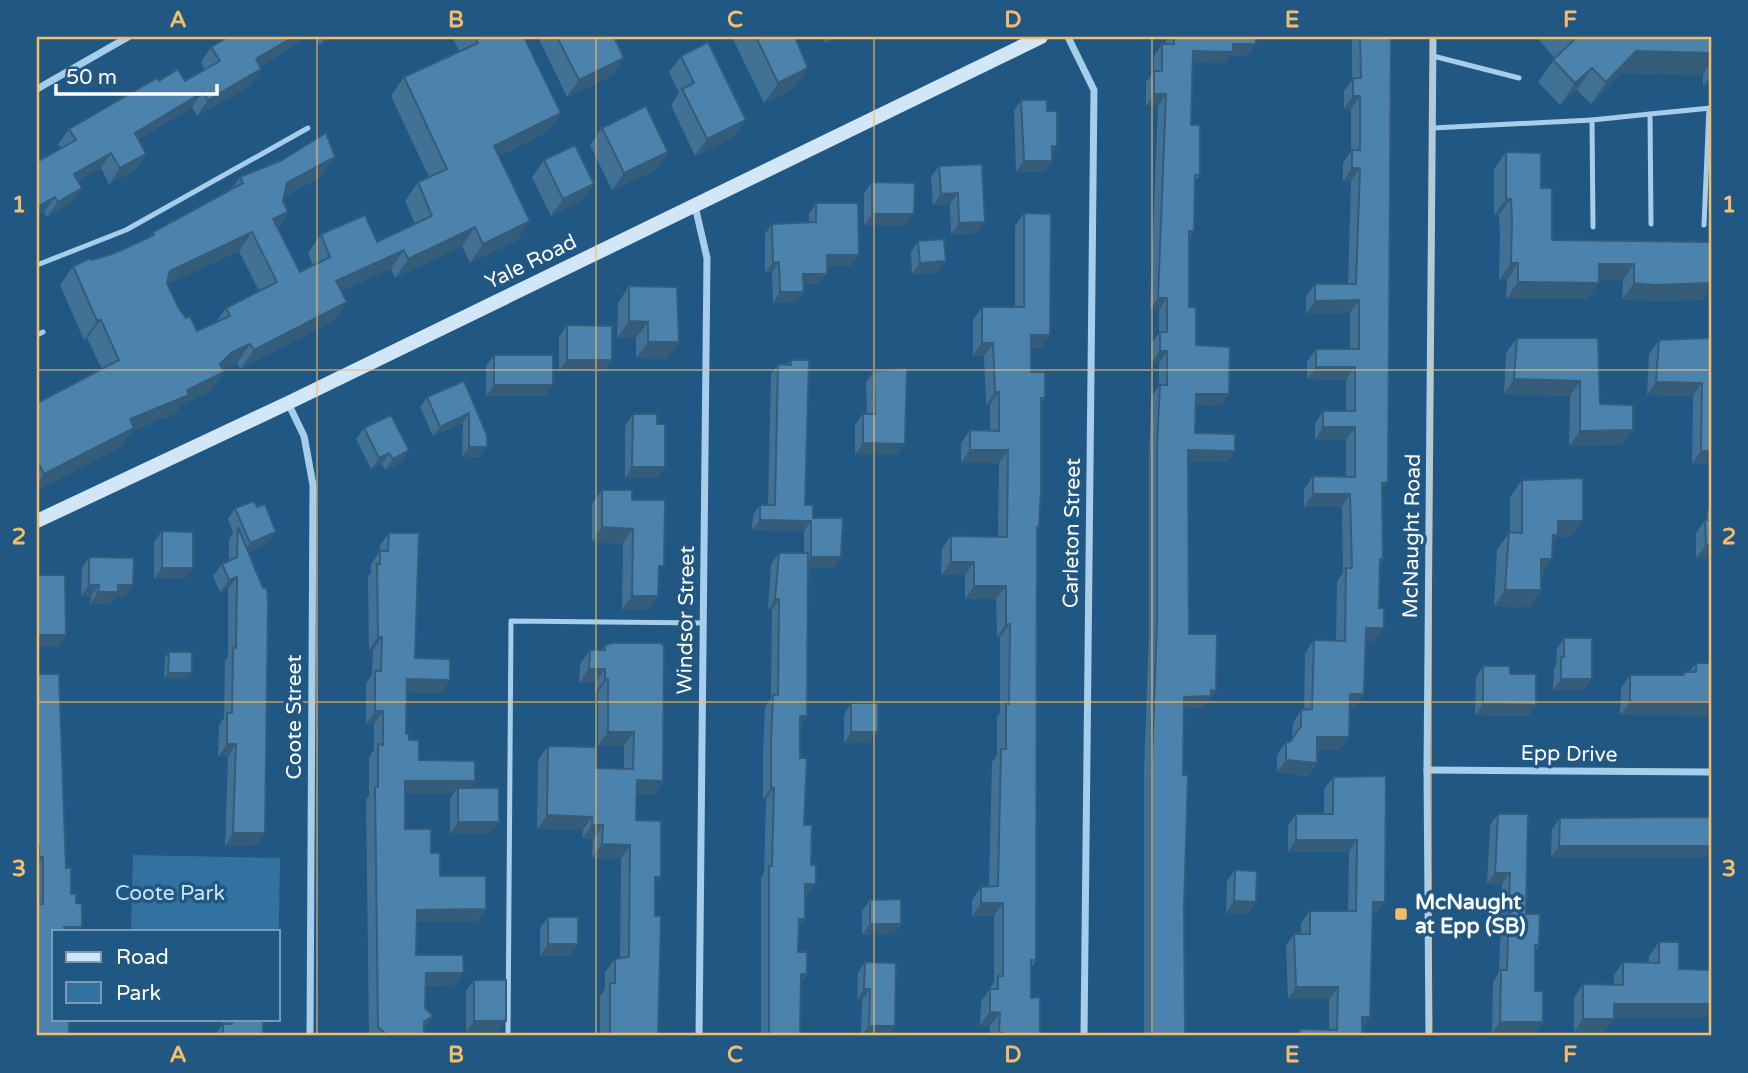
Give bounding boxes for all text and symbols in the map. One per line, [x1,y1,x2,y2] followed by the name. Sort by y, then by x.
[169,6,187,34] text: A
[448,6,464,34] text: B
[727,6,743,34] text: C
[1004,6,1022,34] text: D
[1285,6,1299,34] text: E
[1563,6,1577,34] text: F
[56,52,217,96] scale bar
[66,65,117,90] text: 50 m
[12,191,26,219] text: 1
[1722,191,1736,219] text: 1
[481,229,581,295] street label: Yale Road
[1398,453,1426,619] street label: McNaught Road
[1058,458,1086,608] street label: Carleton Street
[12,523,26,551] text: 2
[1722,523,1736,551] text: 2
[672,545,700,695] street label: Windsor Street
[282,655,307,779] street label: Coote Street
[1520,741,1618,767] street label: Epp Drive
[12,855,26,883] text: 3
[1722,855,1736,883] text: 3
[115,881,225,906] park label: Coote Park
[1415,890,1526,939] place label: McNaught at Epp (SB)
[1393,906,1409,922] marker: McNaught at Epp (SB)
[52,930,280,1020] legend
[116,945,169,970] text: Road
[116,981,161,1006] text: Park
[169,1041,187,1069] text: A
[448,1041,464,1069] text: B
[727,1041,743,1069] text: C
[1004,1041,1022,1069] text: D
[1285,1041,1299,1069] text: E
[1563,1041,1577,1069] text: F

